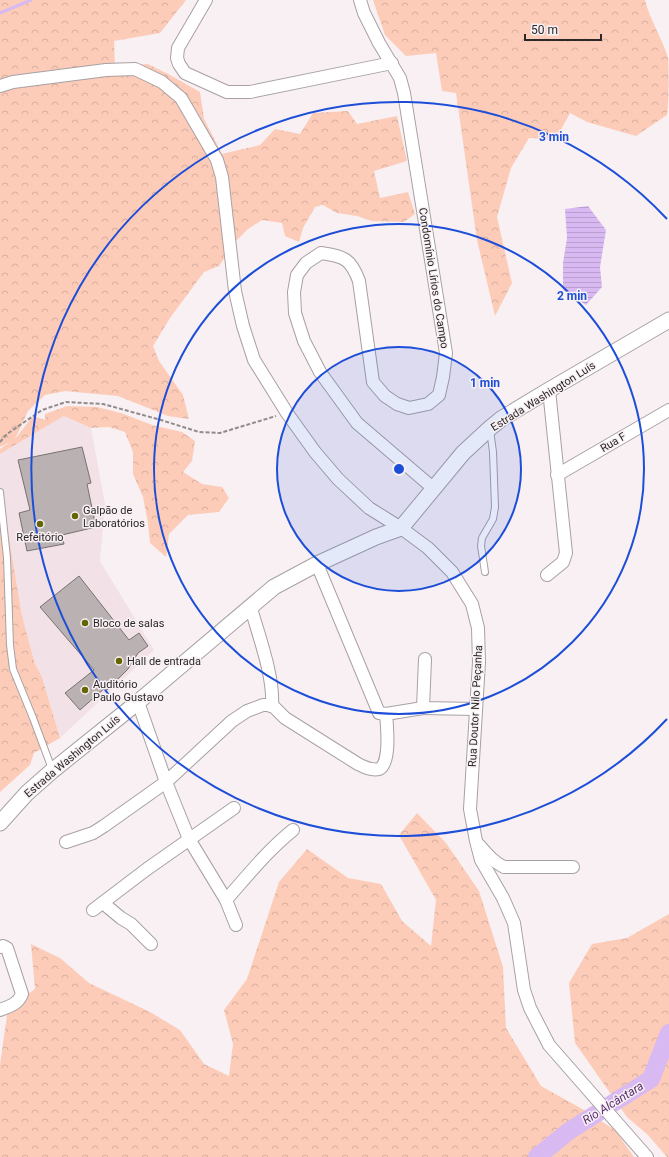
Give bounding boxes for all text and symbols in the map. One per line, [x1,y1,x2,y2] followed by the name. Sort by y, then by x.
[525,16,601,42] scale bar
[531,23,558,37] text: 50 m
[539,130,569,144] text: 3 min
[416,207,451,349] street label: Condomínio Lírios do Campo
[557,289,587,303] text: 2 min
[489,359,598,434] street label: Estrada Washington Luís
[470,376,500,390] text: 1 min
[598,430,628,455] street label: Rua F
[392,462,406,476] centre of rings
[83,504,145,530] place label: Galpão de Laboratórios
[70,511,80,521] marker: Galpão de Laboratórios
[35,519,45,529] marker: Refeitório
[16,531,64,544] place label: Refeitório
[93,617,165,630] place label: Bloco de salas
[80,618,90,628] marker: Bloco de salas
[466,645,485,767] street label: Rua Doutor Nilo Peçanha
[127,655,201,668] place label: Hall de entrada
[114,656,124,666] marker: Hall de entrada
[93,678,164,704] place label: Auditório Paulo Gustavo
[80,685,90,695] marker: Auditório Paulo Gustavo
[22,712,123,800] street label: Estrada Washington Luís
[580,1079,646,1127] water label: Rio Alcântara

